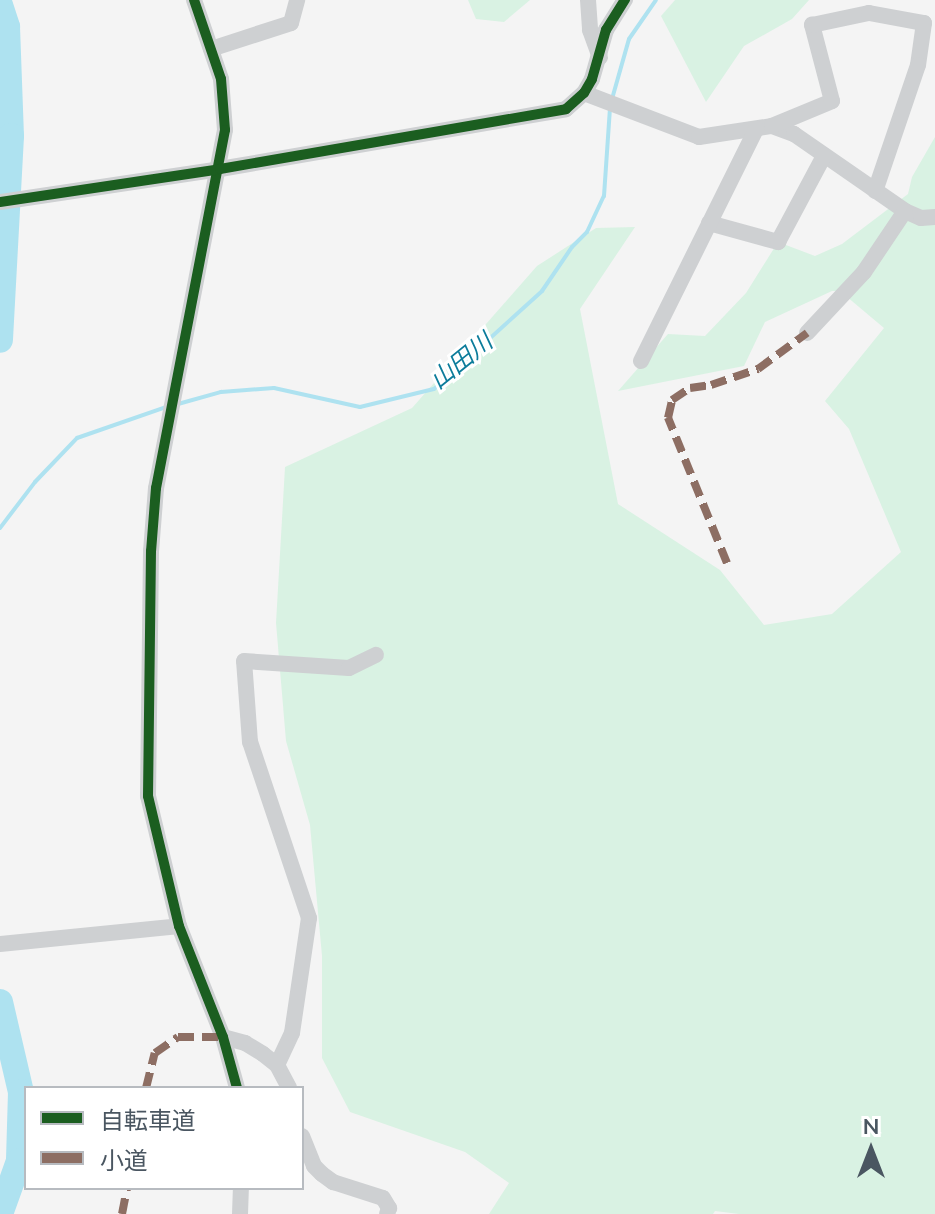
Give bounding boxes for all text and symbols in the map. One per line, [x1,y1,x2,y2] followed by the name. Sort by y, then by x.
[424,327,498,395] water label: 山田川
[24,1086,304,1190] legend
[100,1105,196,1135] text: 自転車道
[831,1110,911,1190] north arrow
[863,1112,879,1140] text: N
[100,1145,148,1175] text: 小道

